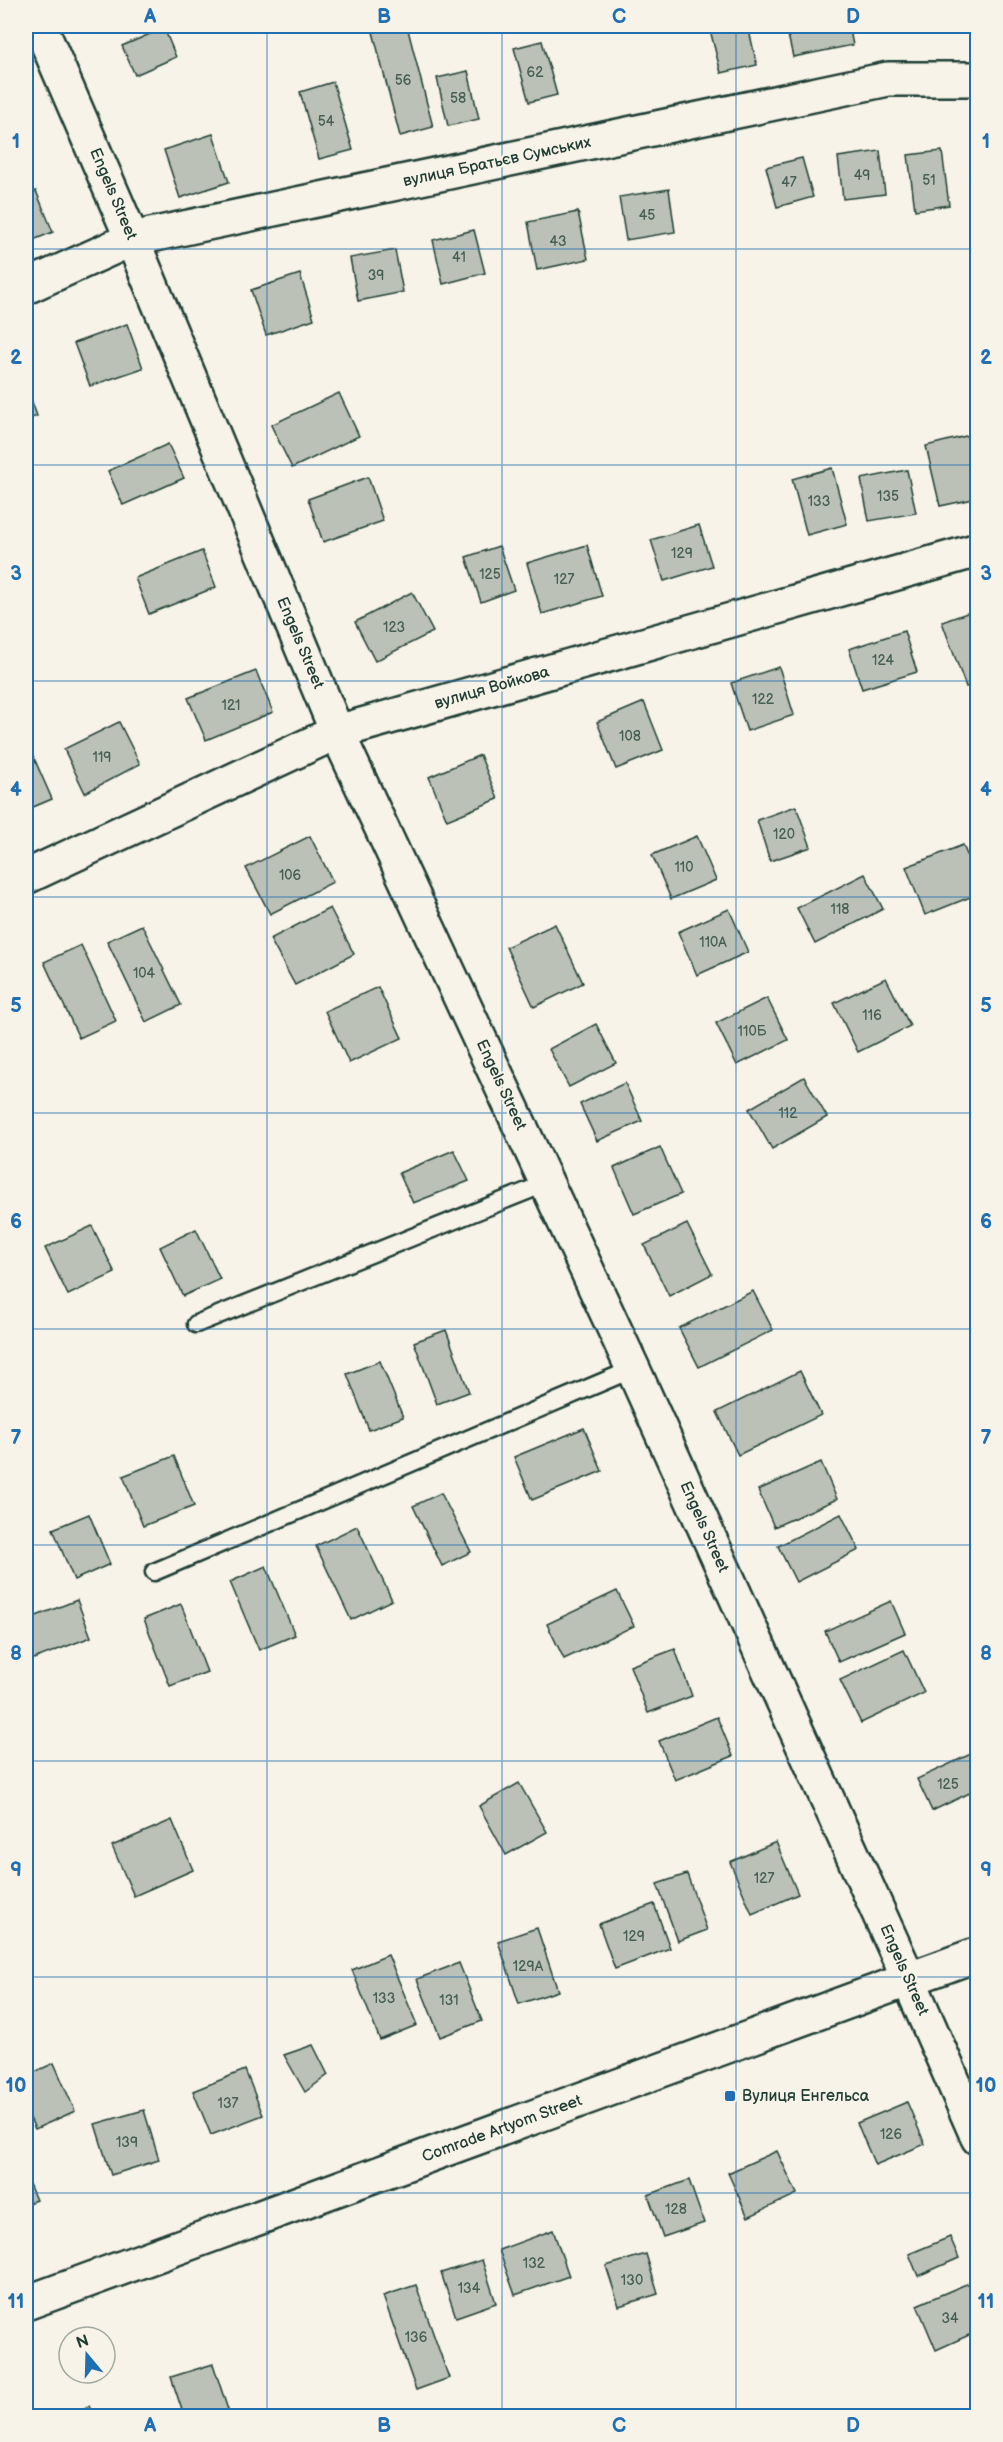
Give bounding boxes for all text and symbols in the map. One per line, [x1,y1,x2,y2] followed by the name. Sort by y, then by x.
[143,5,157,29] text: A
[377,5,391,29] text: B
[612,5,626,29] text: C
[846,5,860,29] text: D
[527,64,544,81] house number: 62
[395,72,412,89] house number: 56
[450,90,466,107] house number: 58
[318,113,335,130] house number: 54
[12,130,20,154] text: 1
[982,130,990,154] text: 1
[401,133,593,191] street label: вулиця Братьєв Сумських
[85,145,141,243] street label: Engels Street
[854,167,870,184] house number: 49
[922,172,936,189] house number: 51
[781,174,797,191] house number: 47
[639,207,655,224] house number: 45
[549,233,567,250] house number: 43
[452,249,466,266] house number: 41
[368,267,384,284] house number: 39
[10,346,22,370] text: 2
[980,346,992,370] text: 2
[877,488,899,505] house number: 135
[808,493,830,510] house number: 133
[671,545,693,562] house number: 129
[10,562,22,586] text: 3
[980,562,992,586] text: 3
[479,566,501,583] house number: 125
[554,571,574,588] house number: 127
[272,594,328,692] street label: Engels Street
[383,619,405,636] house number: 123
[872,652,894,669] house number: 124
[432,662,552,713] street label: вулиця Войкова
[752,691,775,708] house number: 122
[222,697,240,714] house number: 121
[619,728,641,745] house number: 108
[93,749,111,766] house number: 119
[10,778,22,802] text: 4
[980,778,992,802] text: 4
[773,826,795,843] house number: 120
[674,859,694,876] house number: 110
[279,867,302,884] house number: 106
[831,901,850,918] house number: 118
[699,934,727,951] house number: 110А
[133,965,156,982] house number: 104
[10,994,22,1018] text: 5
[980,994,992,1018] text: 5
[862,1007,882,1024] house number: 116
[738,1023,767,1040] house number: 110Б
[472,1037,530,1133] street label: Engels Street
[778,1105,798,1122] house number: 112
[10,1210,22,1234] text: 6
[980,1210,992,1234] text: 6
[10,1426,22,1450] text: 7
[980,1426,992,1450] text: 7
[675,1478,733,1576] street label: Engels Street
[10,1642,22,1666] text: 8
[980,1642,992,1666] text: 8
[937,1776,959,1793] house number: 125
[10,1858,22,1882] text: 9
[980,1858,992,1882] text: 9
[754,1870,774,1887] house number: 127
[875,1921,933,2019] street label: Engels Street
[623,1928,645,1945] house number: 129
[513,1958,544,1975] house number: 129А
[373,1990,395,2007] house number: 133
[439,1992,459,2009] house number: 131
[6,2074,26,2098] text: 10
[976,2074,996,2098] text: 10
[742,2087,870,2106] place label: Вулиця Енгельса
[723,2089,737,2103] marker: Вулиця Енгельса
[419,2091,585,2167] street label: Comrade Artyom Street
[218,2095,239,2112] house number: 137
[880,2126,903,2143] house number: 126
[116,2134,138,2151] house number: 139
[665,2201,687,2218] house number: 128
[523,2255,546,2272] house number: 132
[621,2272,643,2289] house number: 130
[458,2280,481,2297] house number: 134
[8,2290,24,2314] text: 11
[978,2290,994,2314] text: 11
[941,2310,959,2327] house number: 34
[57,2325,117,2385] north arrow
[405,2329,428,2346] house number: 136
[74,2331,91,2353] text: N
[143,2414,157,2438] text: A
[377,2414,391,2438] text: B
[612,2414,626,2438] text: C
[846,2414,860,2438] text: D

